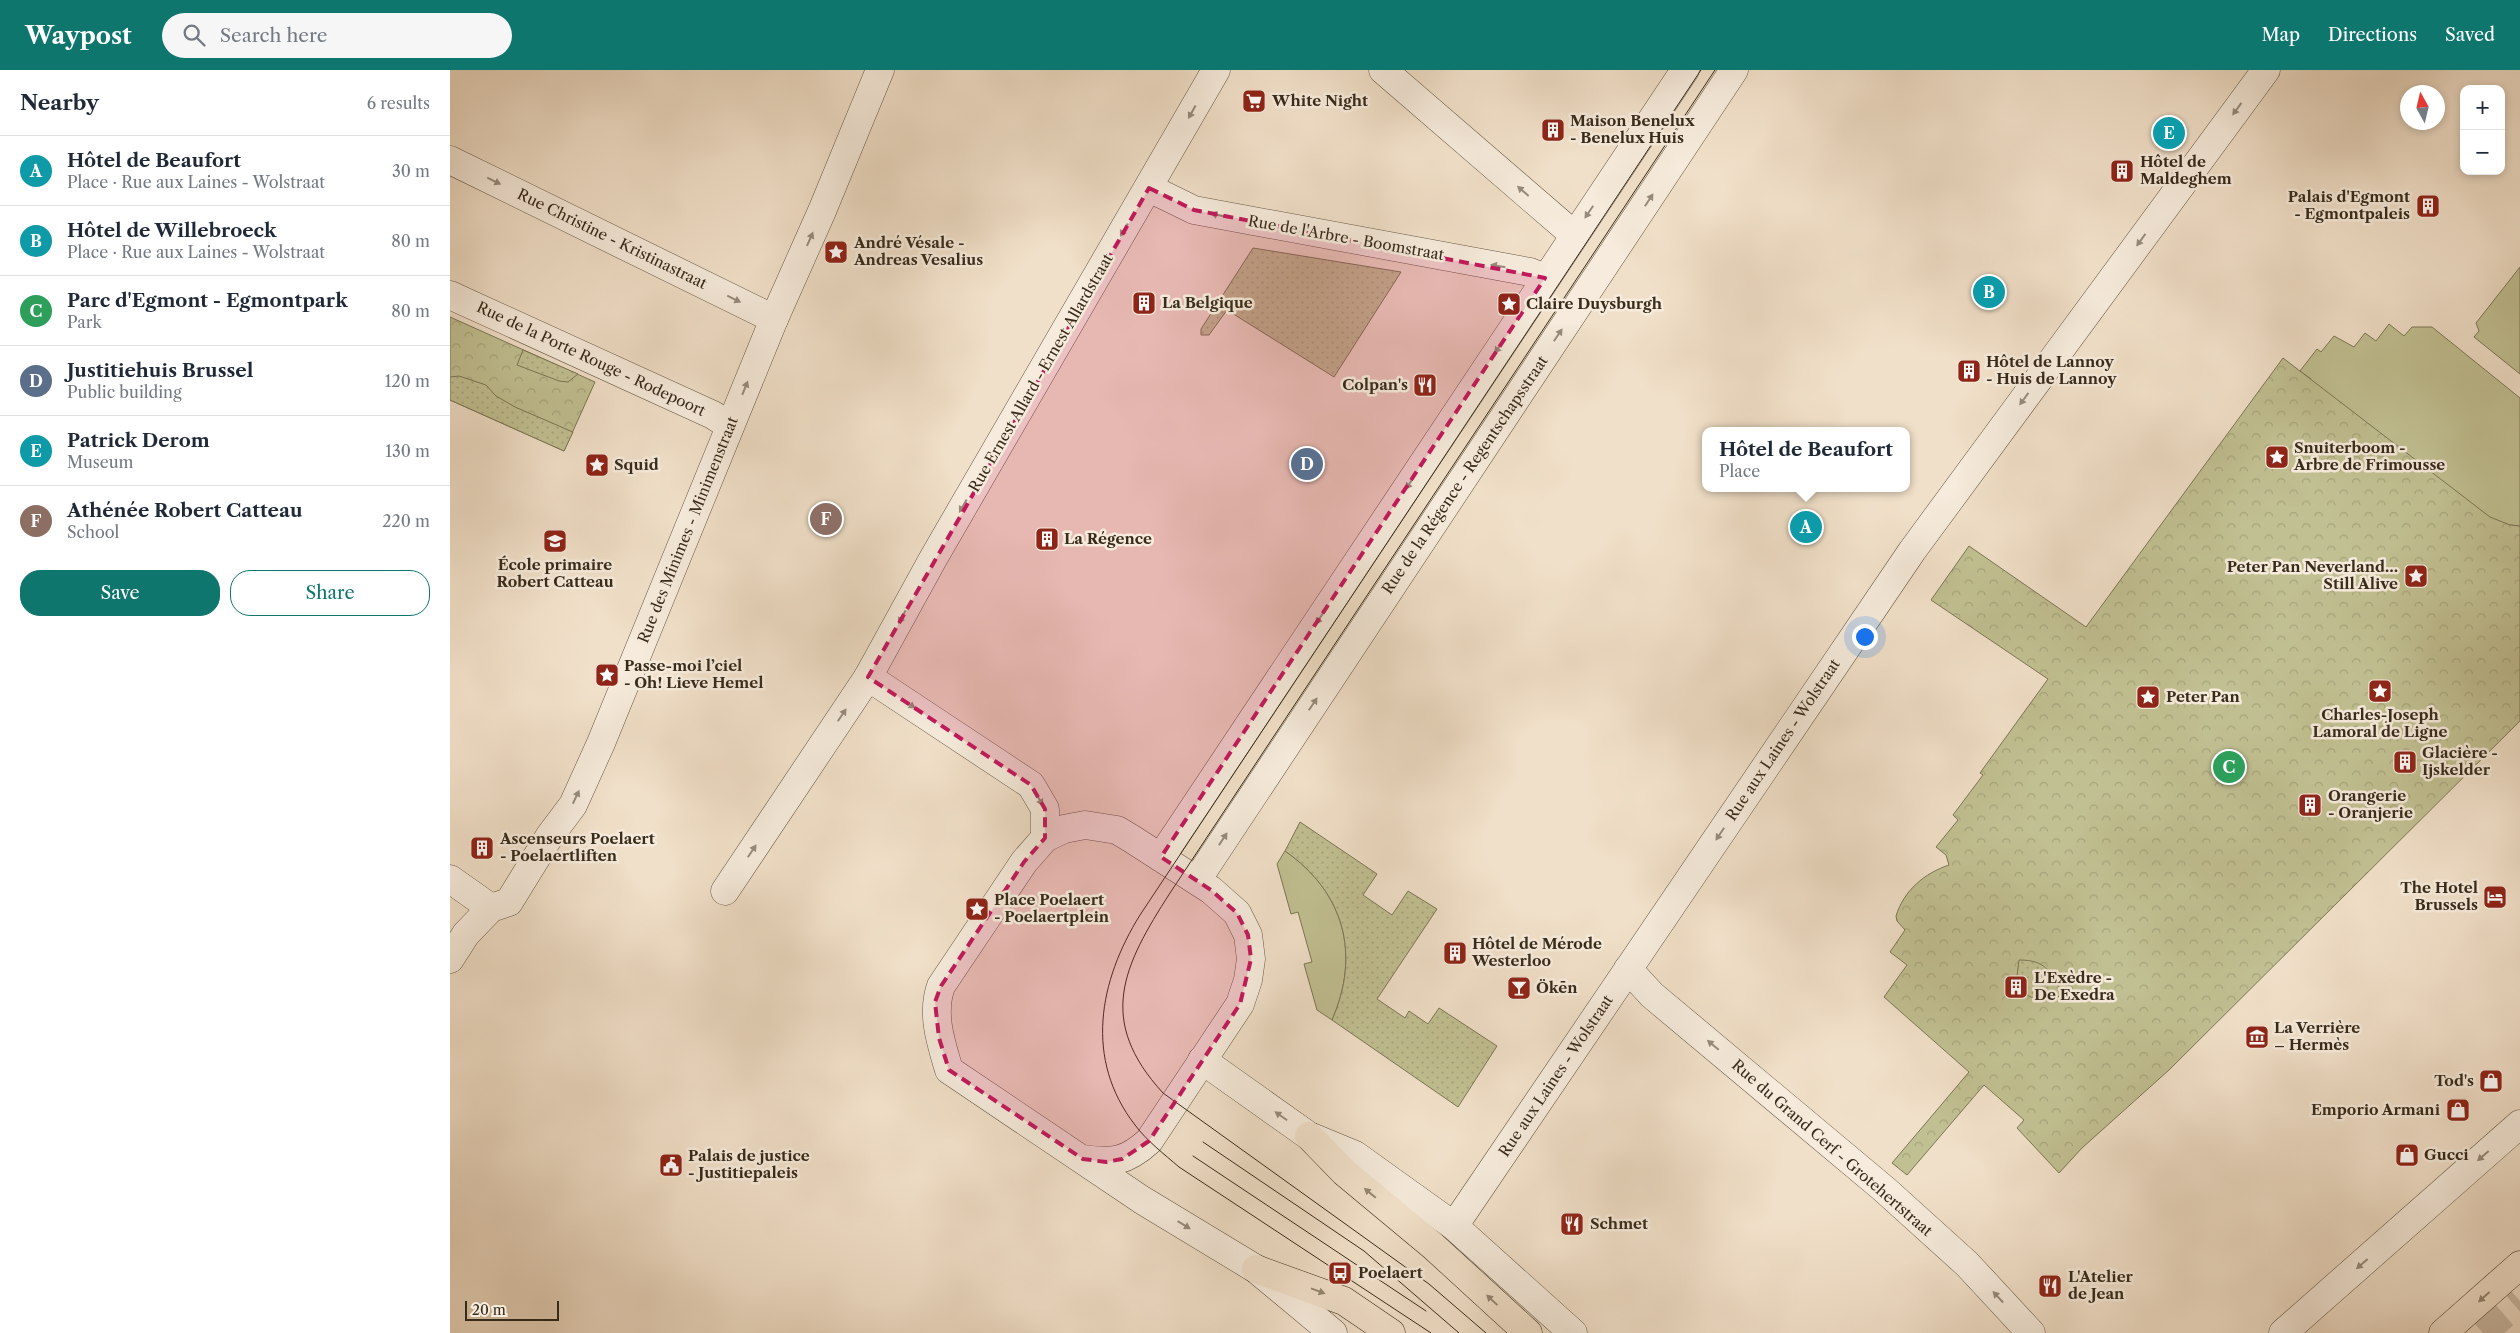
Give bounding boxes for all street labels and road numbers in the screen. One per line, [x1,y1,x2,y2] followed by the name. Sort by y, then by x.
[514,184,711,293] street label: Rue Christine - Kristinastraat
[1247,211,1446,264] street label: Rue de l'Arbre - Boomstraat
[964,250,1117,495] street label: Rue Ernest Allard - Ernest Allardstraat
[474,297,709,420] street label: Rue de la Porte Rouge - Rodepoort
[1378,351,1552,597] street label: Rue de la Régence - Regentschapsstraat
[633,413,742,646] street label: Rue des Minimes - Minimenstraat
[1721,655,1844,824] street label: Rue aux Laines - Wolstraat
[1494,991,1617,1160] street label: Rue aux Laines - Wolstraat
[1728,1055,1937,1240] street label: Rue du Grand Cerf - Grotehertstraat

